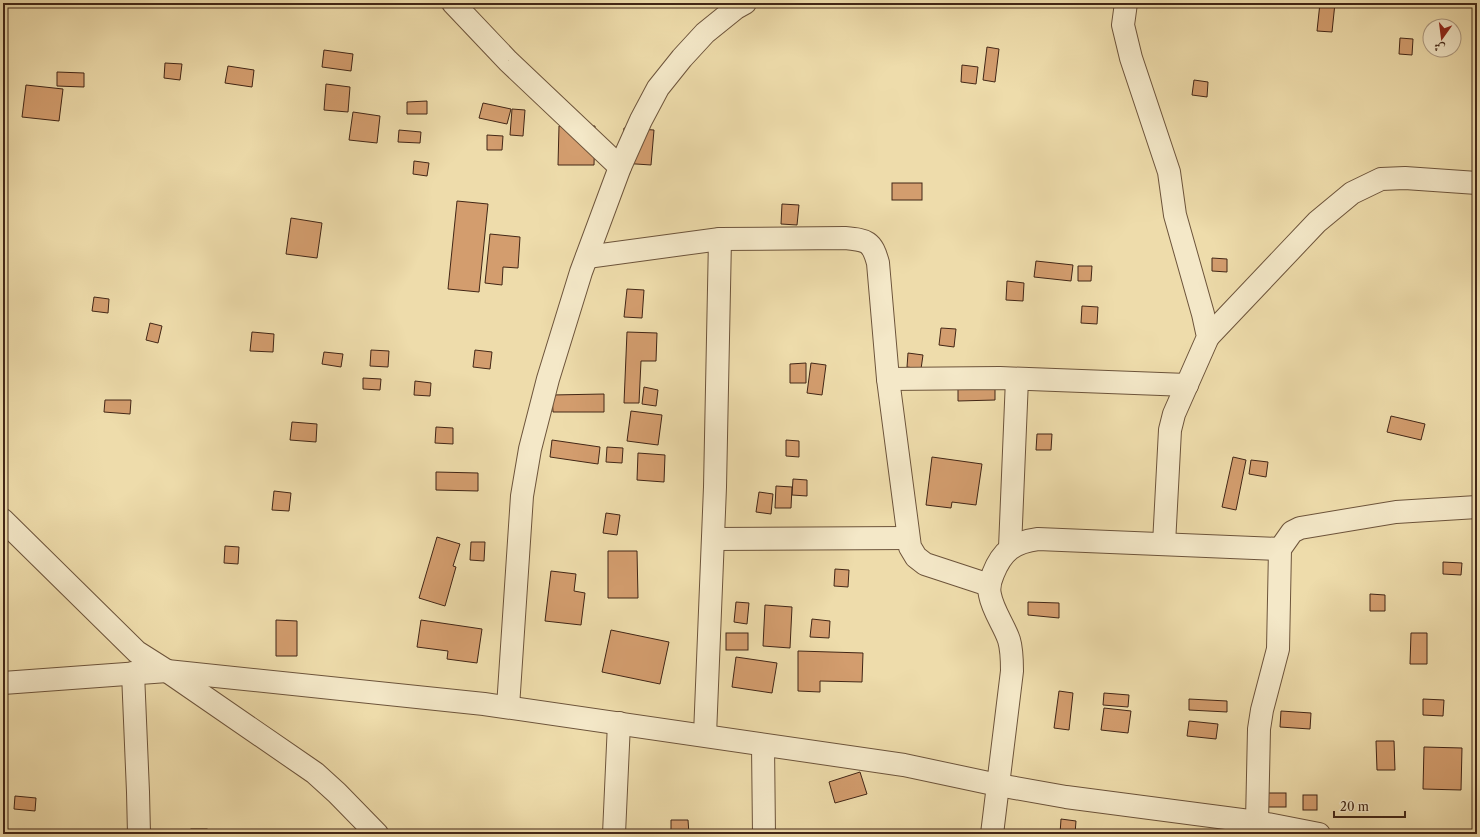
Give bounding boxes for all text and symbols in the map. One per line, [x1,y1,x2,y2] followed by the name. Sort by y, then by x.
[1422,18,1462,58] north arrow
[1433,40,1447,56] text: ش
[1334,793,1405,819] scale bar
[1340,799,1369,814] text: 20 m

